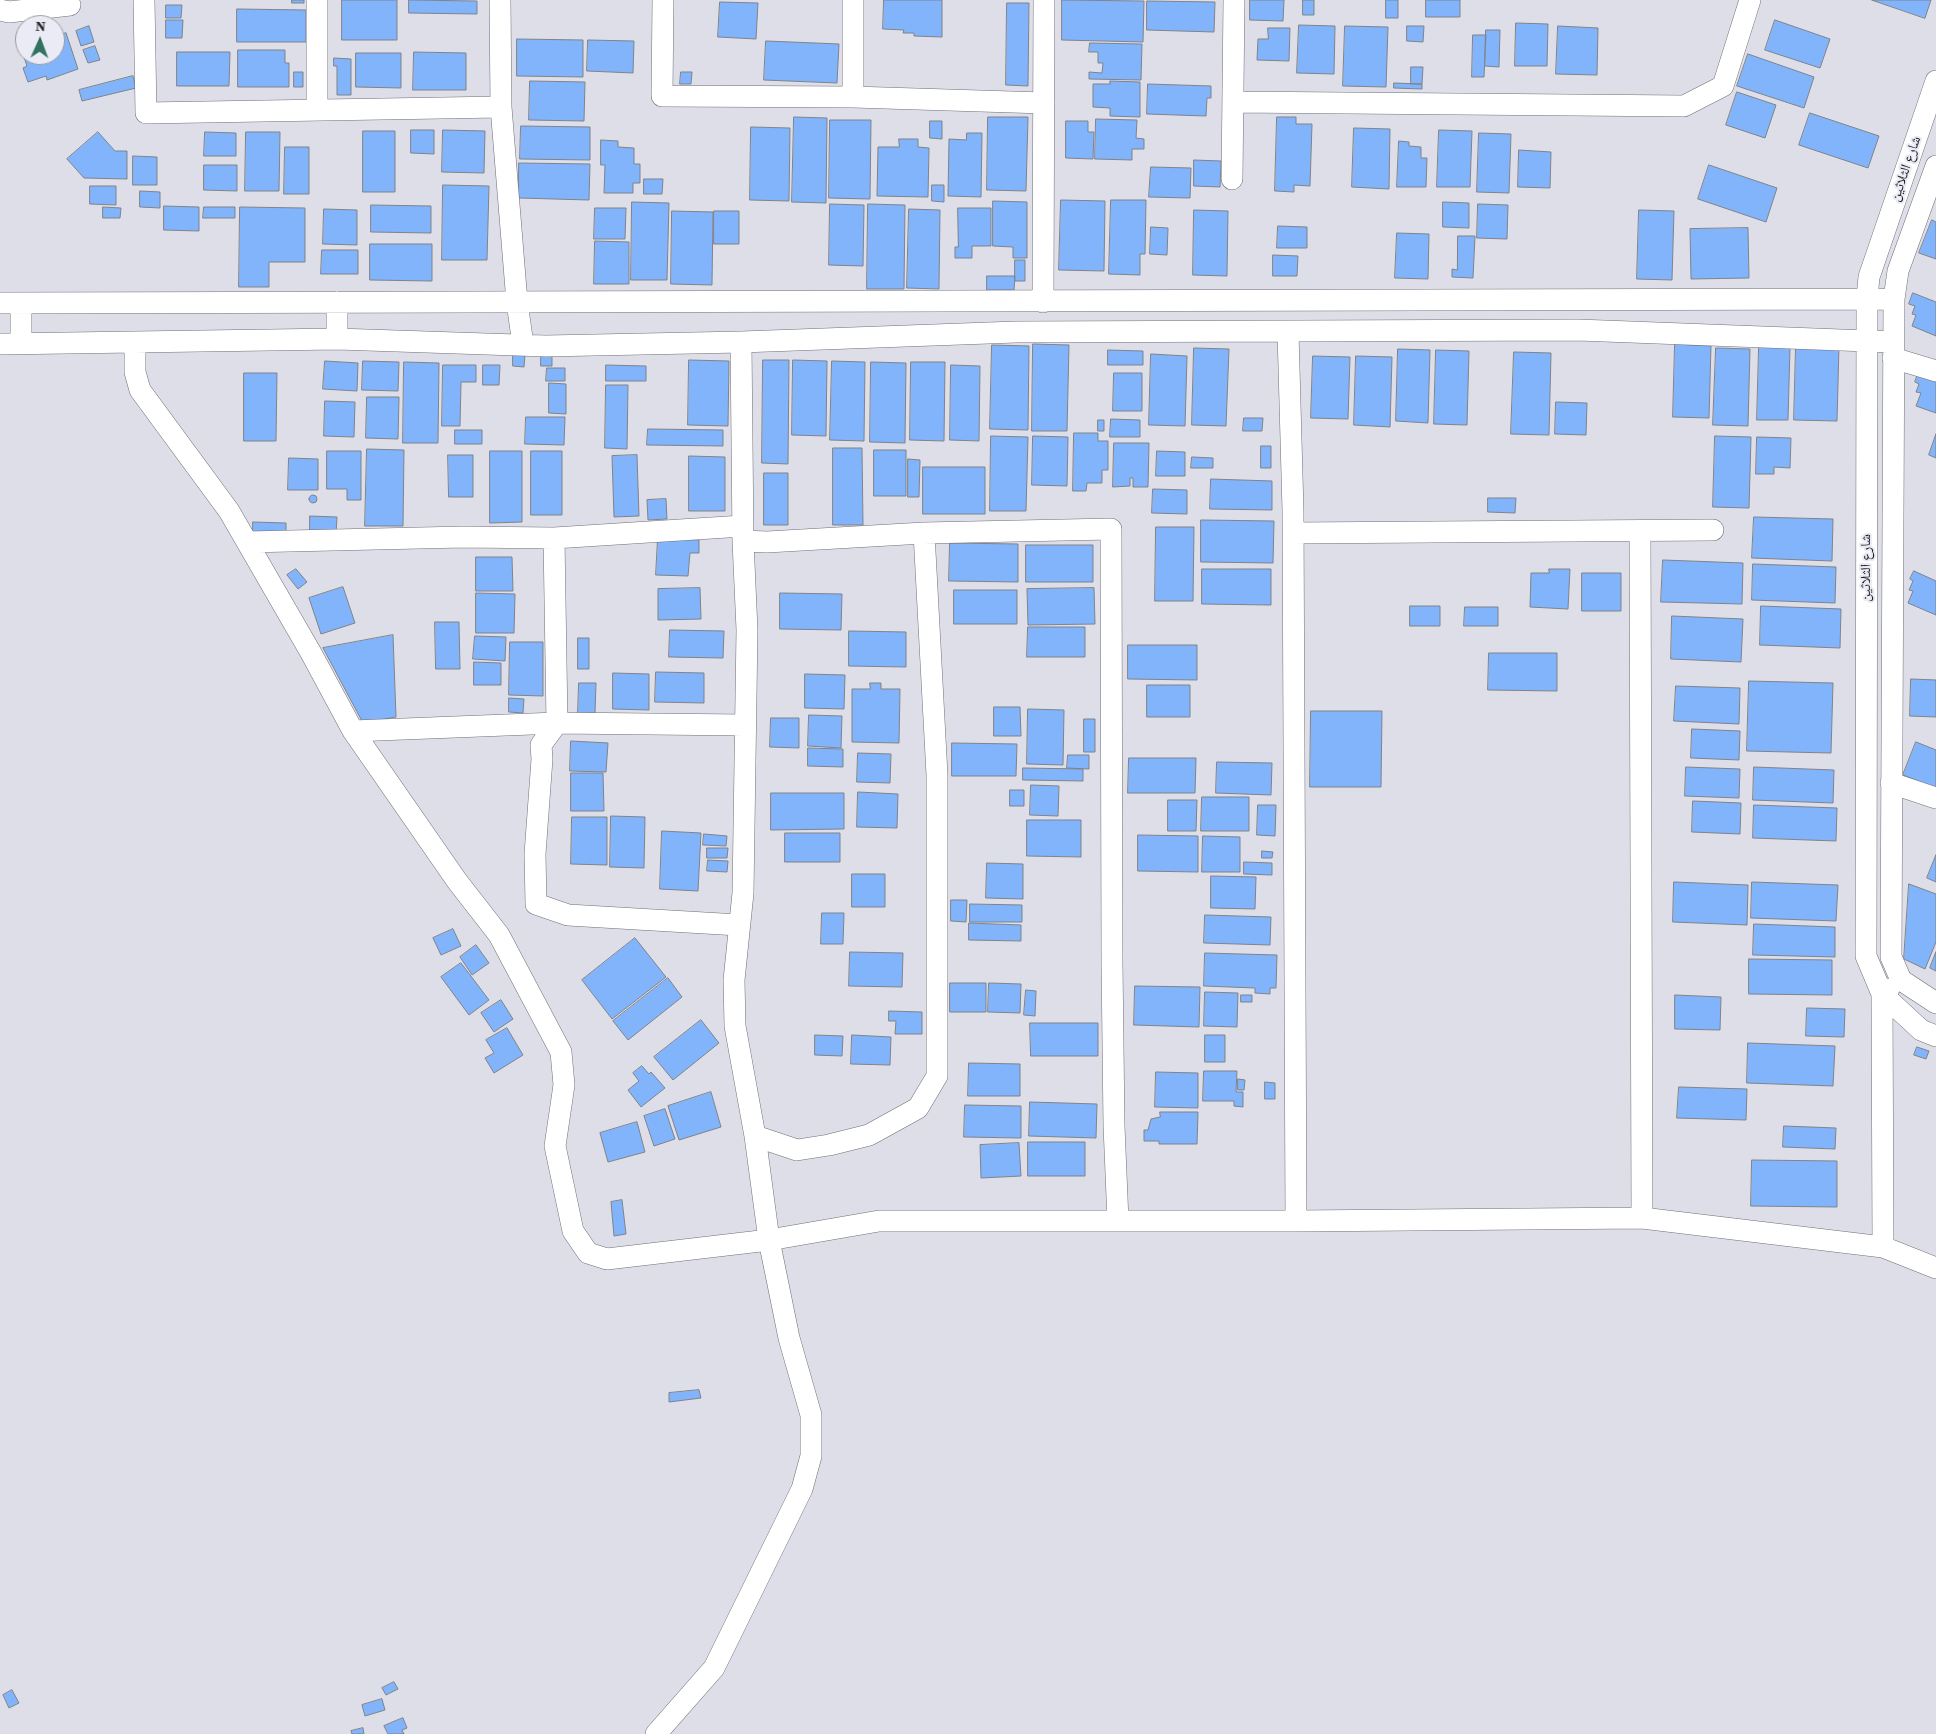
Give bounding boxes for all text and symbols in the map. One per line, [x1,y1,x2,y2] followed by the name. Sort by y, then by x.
[15,15,65,65] north arrow
[35,16,46,36] text: N
[1887,134,1925,204] street label: شارع الثلاثين
[1858,534,1874,602] street label: شارع الثلاثين

